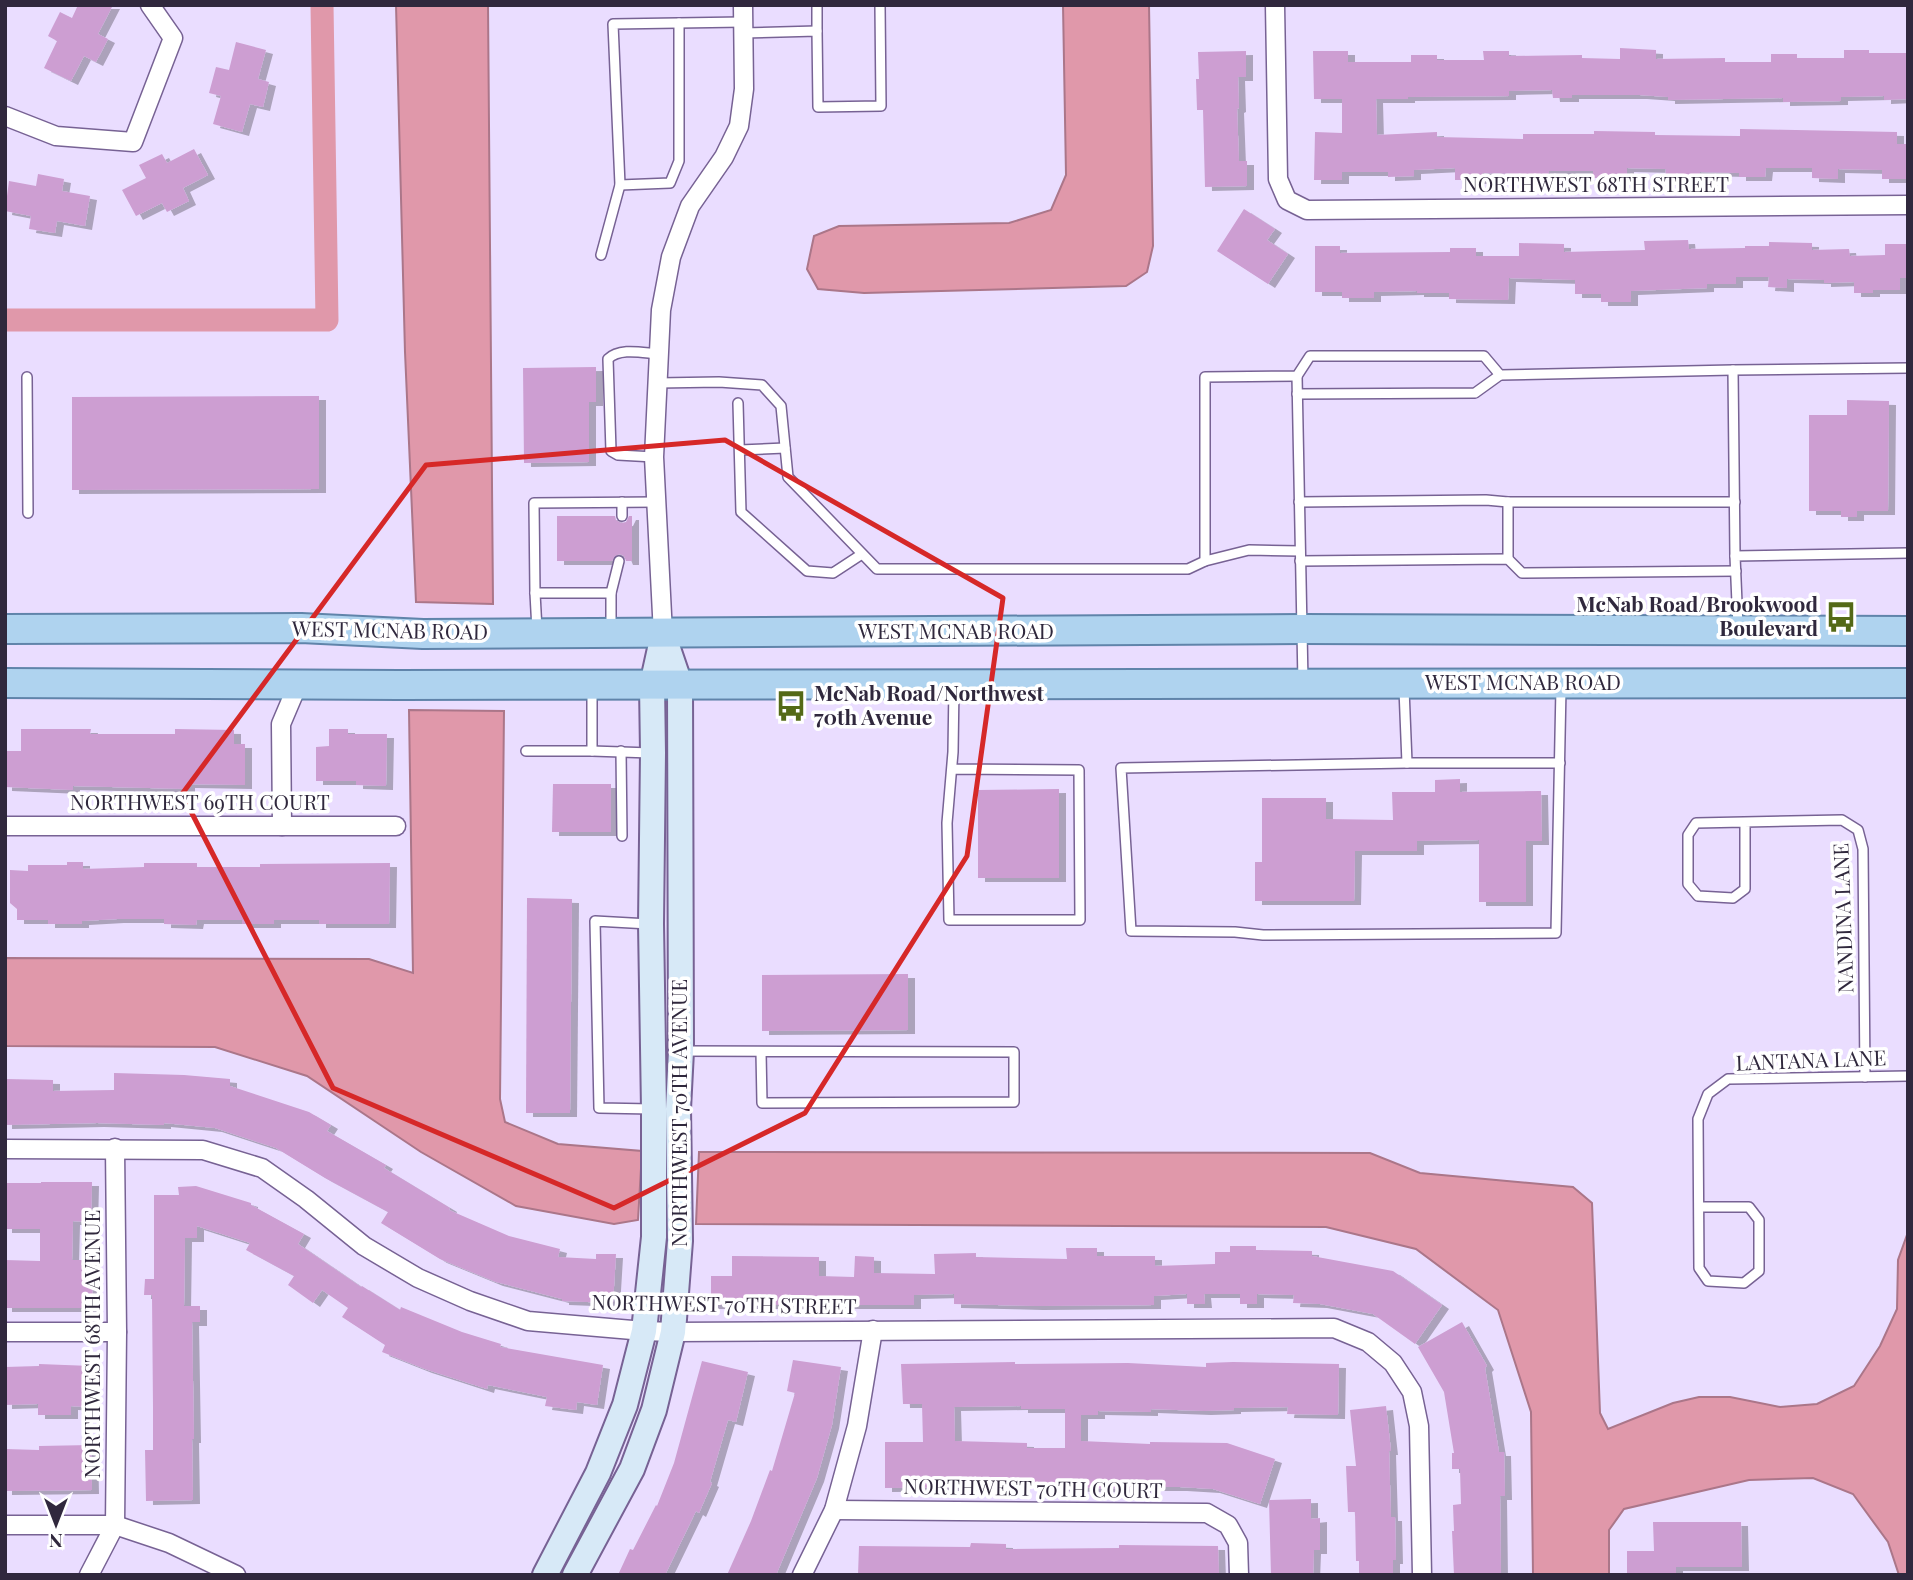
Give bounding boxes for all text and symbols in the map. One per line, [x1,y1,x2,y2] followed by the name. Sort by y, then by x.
[1463,169,1729,197] street label: NORTHWEST 68TH STREET
[1576,589,1818,641] place label: McNab Road/Brookwood Boulevard
[1824,600,1858,634] bus stop icon: McNab Road/Brookwood Boulevard
[291,613,488,645] street label: WEST MCNAB ROAD
[857,616,1054,644] street label: WEST MCNAB ROAD
[1424,667,1621,695] street label: WEST MCNAB ROAD
[814,678,1045,730] place label: McNab Road/Northwest 70th Avenue
[774,689,808,723] bus stop icon: McNab Road/Northwest 70th Avenue
[70,787,330,815] street label: NORTHWEST 69TH COURT
[1825,842,1859,994] street label: NANDINA LANE
[664,979,692,1247] street label: NORTHWEST 70TH AVENUE
[1735,1042,1887,1076] street label: LANTANA LANE
[77,1210,105,1478] street label: NORTHWEST 68TH AVENUE
[591,1287,857,1319] street label: NORTHWEST 70TH STREET
[903,1471,1163,1503] street label: NORTHWEST 70TH COURT
[21,1489,91,1559] north arrow
[49,1529,63,1555] text: N

